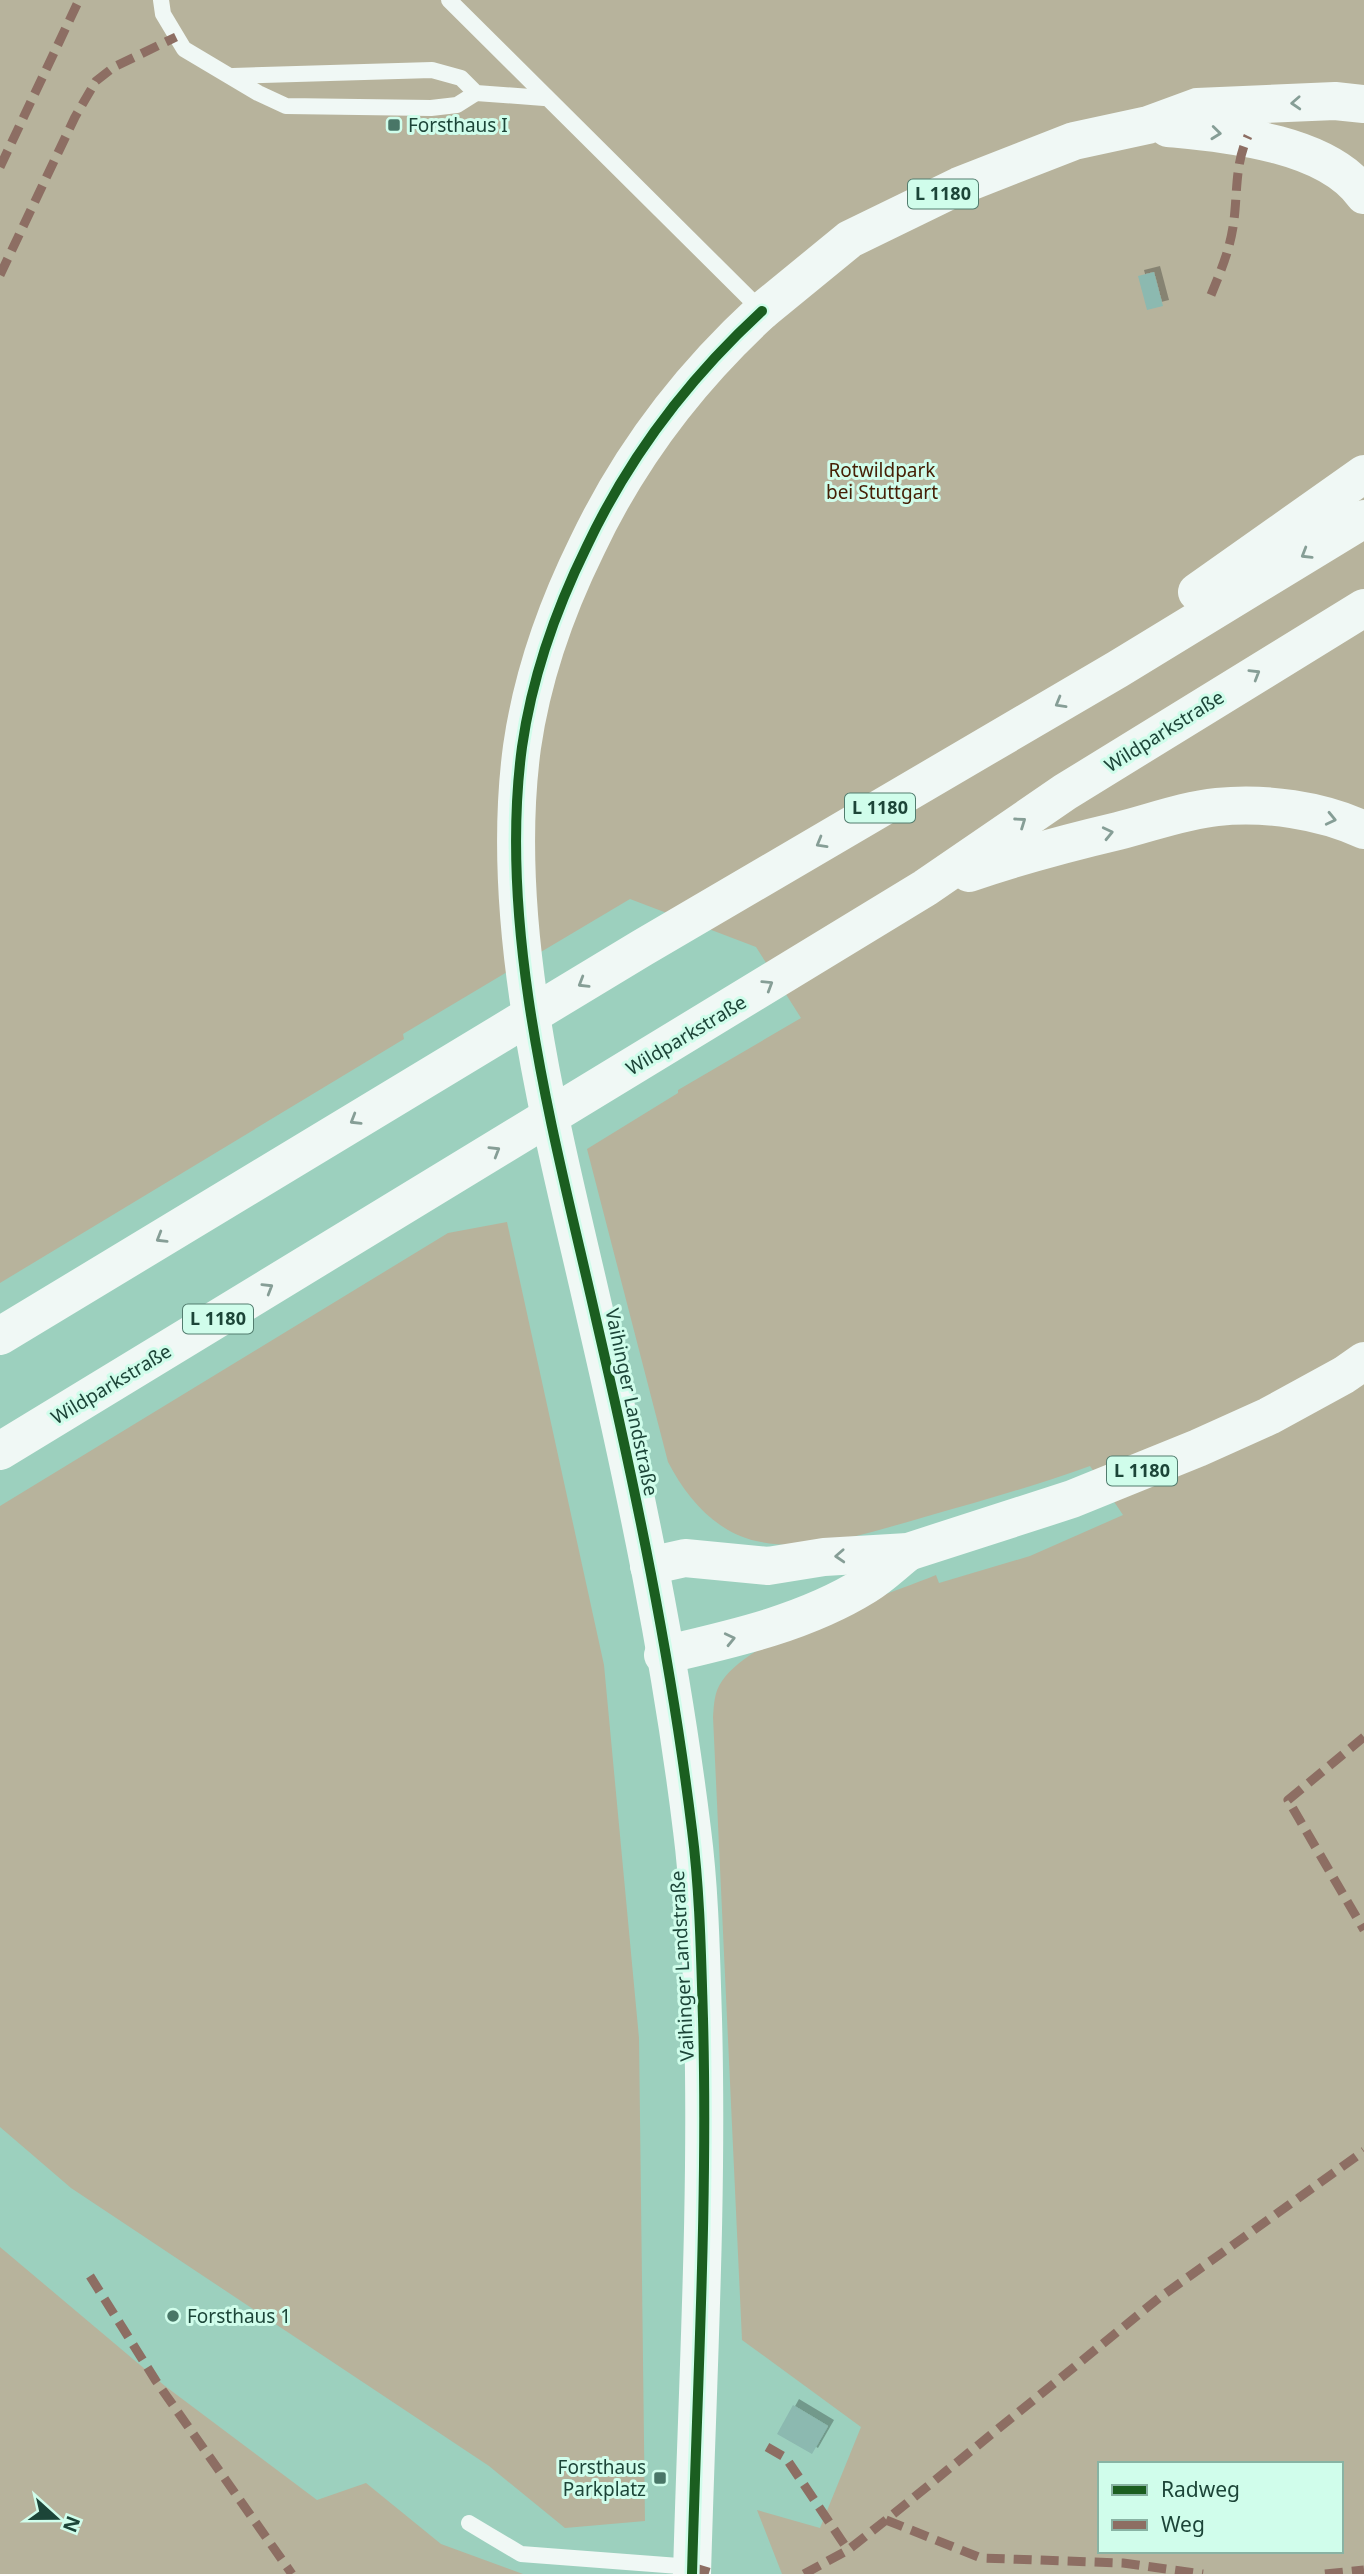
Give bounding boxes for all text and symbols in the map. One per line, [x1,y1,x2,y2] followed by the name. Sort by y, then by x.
[1290,96,1301,111] one-way arrow
[408,112,508,138] place label: Forsthaus I
[386,117,402,133] marker: Forsthaus I
[1211,125,1222,140] one-way arrow
[908,180,978,209] road number: L 1180
[826,457,938,505] park label: Rotwildpark bei Stuttgart
[1300,546,1313,559] one-way arrow
[1248,670,1261,683] one-way arrow
[1099,684,1229,778] street label: Wildparkstraße
[1054,695,1067,708] one-way arrow
[845,794,915,822] road number: L 1180
[1325,811,1337,825] one-way arrow
[1014,817,1027,830] one-way arrow
[1102,827,1114,841] one-way arrow
[815,835,828,848] one-way arrow
[578,975,591,988] one-way arrow
[760,981,773,994] one-way arrow
[621,989,751,1081] street label: Wildparkstraße
[350,1112,363,1125] one-way arrow
[488,1146,501,1159] one-way arrow
[155,1230,168,1243] one-way arrow
[260,1284,273,1297] one-way arrow
[183,1304,253,1334] road number: L 1180
[599,1306,665,1498] street label: Vaihinger Landstraße
[46,1338,176,1430] street label: Wildparkstraße
[1107,1456,1177,1486] road number: L 1180
[834,1548,845,1563] one-way arrow
[724,1633,736,1647] one-way arrow
[664,1870,700,2062] street label: Vaihinger Landstraße
[187,2303,291,2329] place label: Forsthaus 1
[165,2308,181,2324] marker: Forsthaus 1
[558,2454,646,2502] place label: Forsthaus Parkplatz
[1098,2462,1343,2553] legend
[652,2470,668,2486] marker: Forsthaus Parkplatz
[1161,2475,1240,2503] text: Radweg
[21,2483,91,2553] north arrow
[1161,2510,1205,2538] text: Weg
[57,2512,87,2536] text: N

